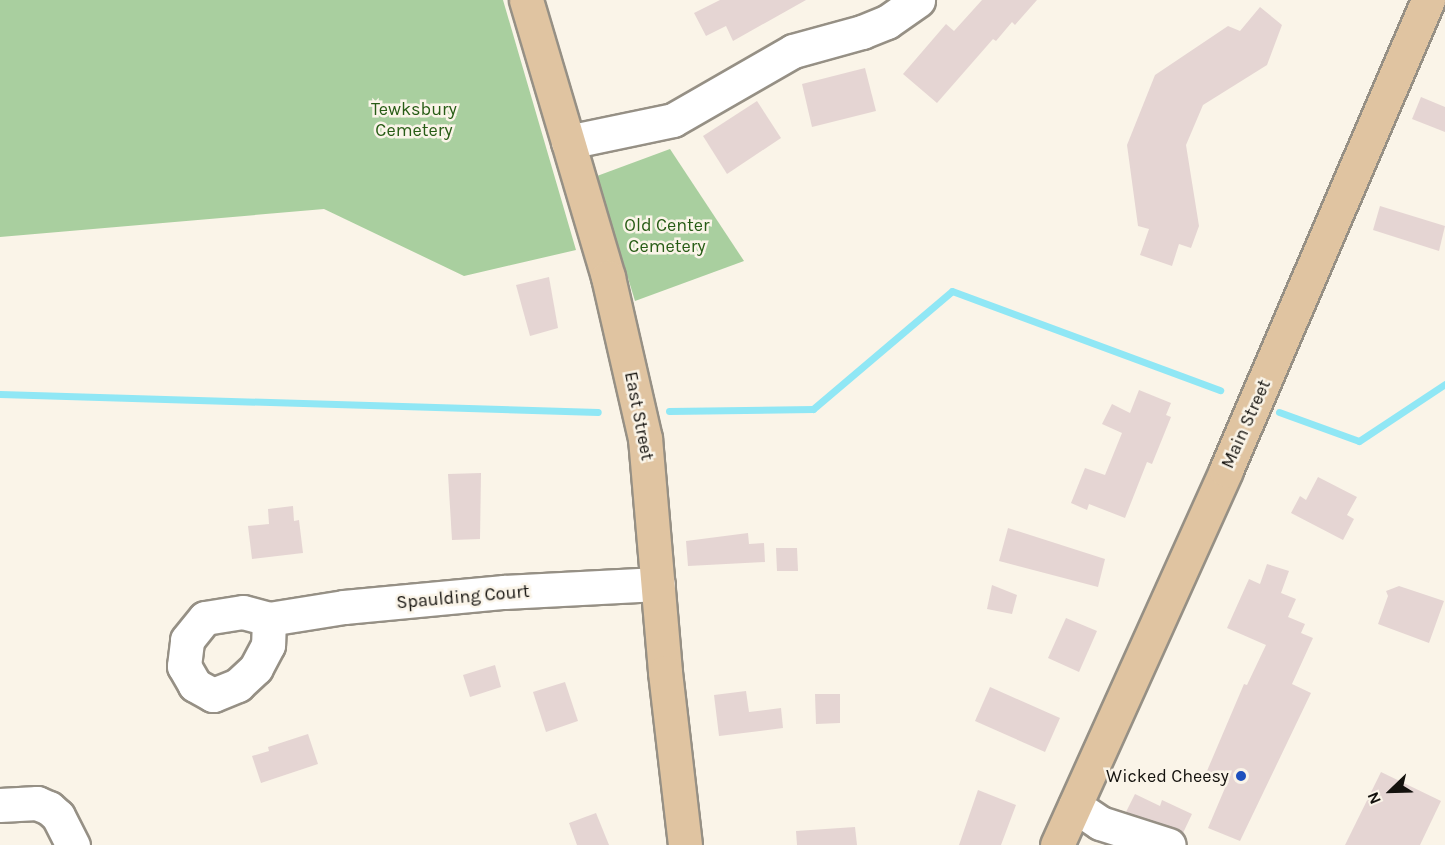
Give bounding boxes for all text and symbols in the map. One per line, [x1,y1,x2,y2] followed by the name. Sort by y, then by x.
[371,99,457,142] park label: Tewksbury Cemetery
[624,215,710,258] park label: Old Center Cemetery
[620,370,658,462] street label: East Street
[1217,376,1275,472] street label: Main Street
[396,580,530,614] street label: Spaulding Court
[1361,761,1421,821] north arrow
[1106,765,1229,787] place label: Wicked Cheesy
[1234,769,1248,783] marker: Wicked Cheesy
[1363,789,1385,807] text: N

